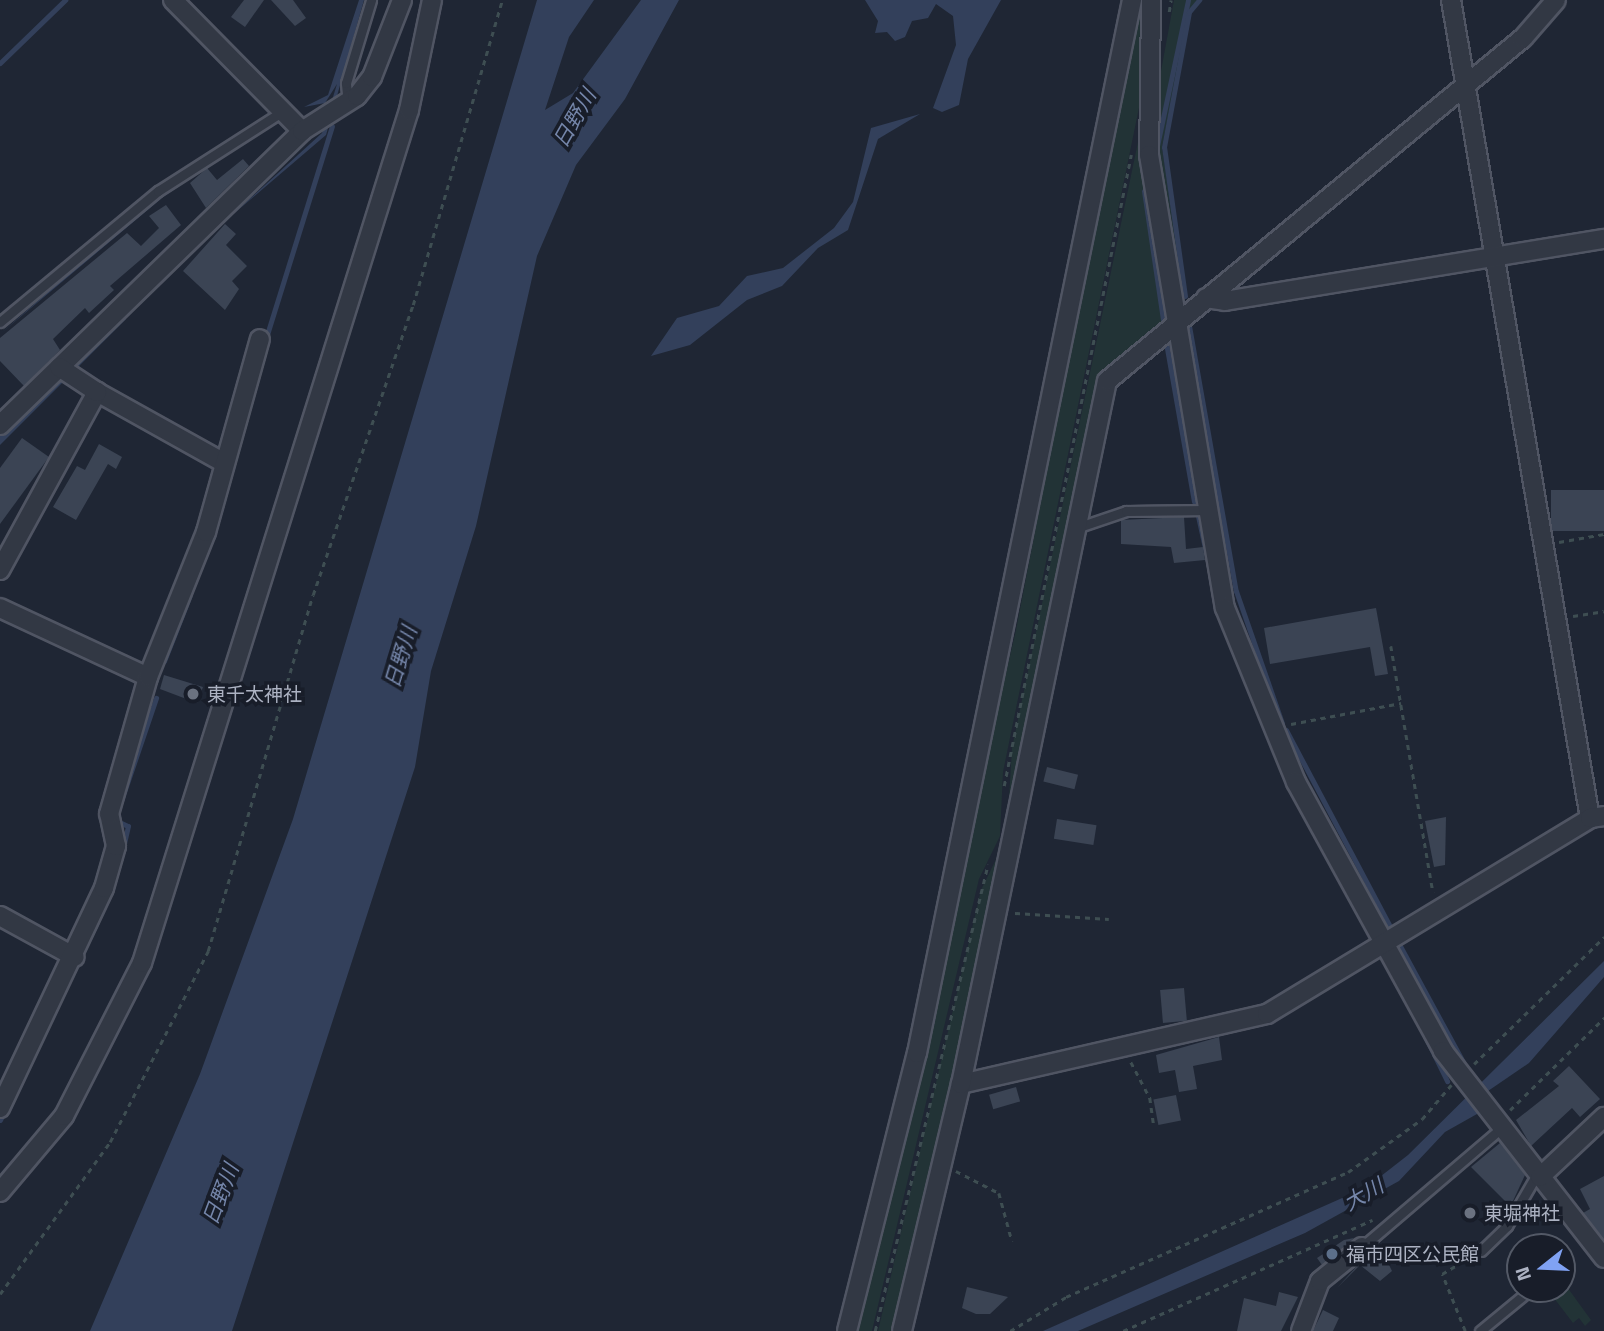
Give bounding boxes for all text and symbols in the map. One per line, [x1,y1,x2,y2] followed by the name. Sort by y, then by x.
[547,84,601,152] water label: 日野川
[379,623,421,691] water label: 日野川
[207,683,302,705] place label: 東千太神社
[185,686,201,702] marker: 東千太神社
[197,1160,243,1228] water label: 日野川
[1339,1173,1387,1215] water label: 大川
[1484,1202,1560,1224] place label: 東堀神社
[1462,1205,1478,1221] marker: 東堀神社
[1506,1233,1576,1303] north arrow
[1346,1243,1479,1265] place label: 福市四区公民館
[1324,1246,1340,1262] marker: 福市四区公民館
[1507,1263,1538,1285] text: N

